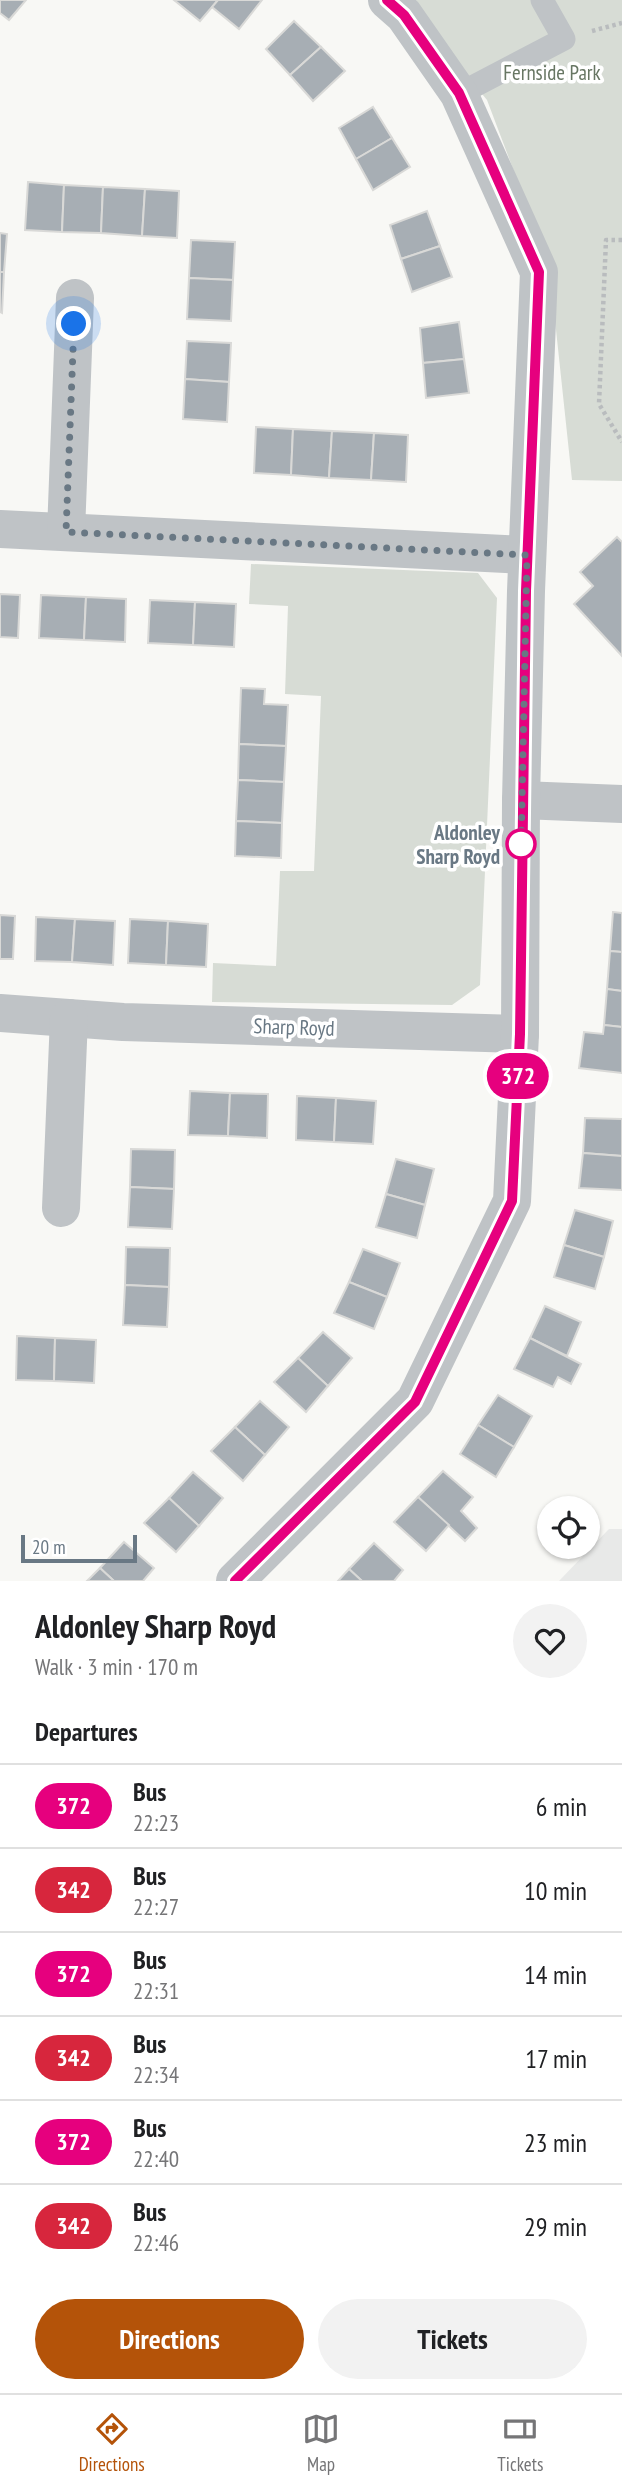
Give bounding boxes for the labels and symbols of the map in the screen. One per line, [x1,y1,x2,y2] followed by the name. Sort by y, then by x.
[503,59,601,86] park label: Fernside Park
[56,306,91,341] your location
[416,819,501,870] place label: Aldonley Sharp Royd
[506,829,536,859] marker: Aldonley Sharp Royd
[253,1012,335,1042] street label: Sharp Royd
[478,1053,558,1099] line badge: 372
[21,1532,136,1564] scale bar

